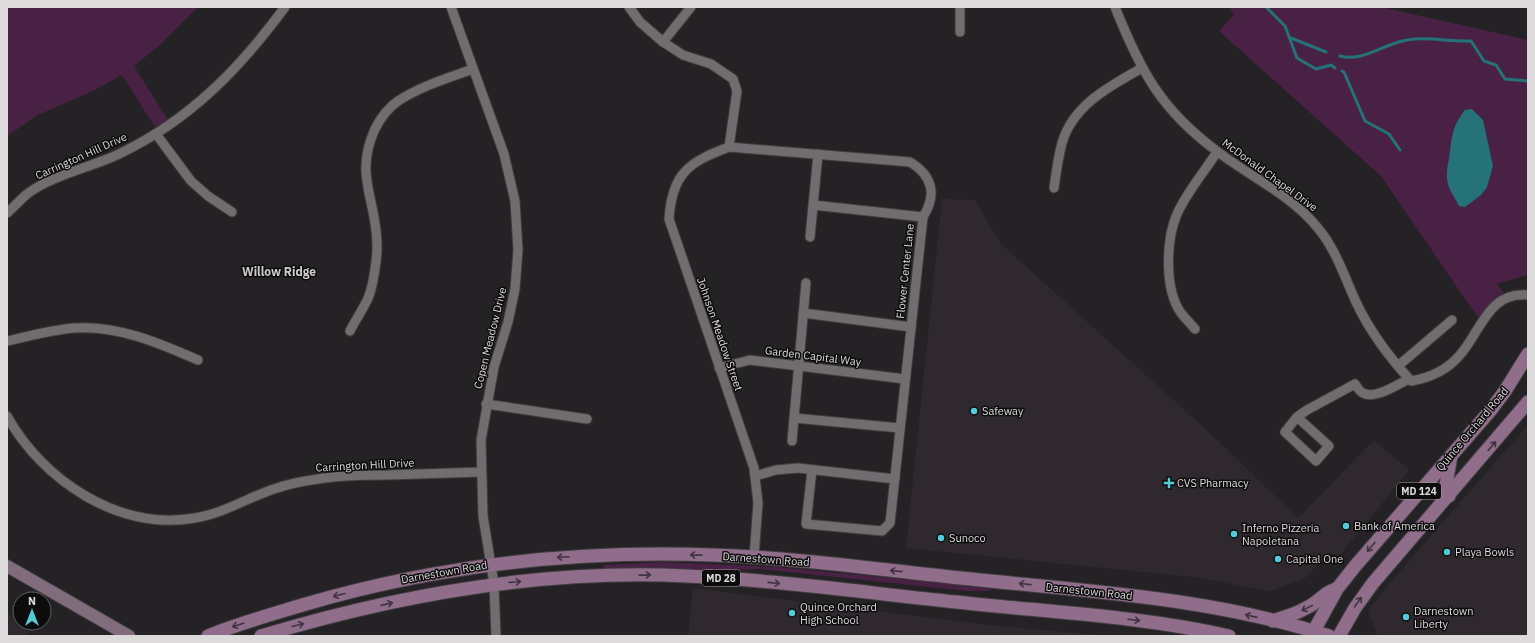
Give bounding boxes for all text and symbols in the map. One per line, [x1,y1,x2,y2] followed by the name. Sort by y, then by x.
[33,129,129,183] street label: Carrington Hill Drive
[1220,136,1320,214] street label: McDonald Chapel Drive
[893,223,917,319] street label: Flower Center Lane
[242,264,316,279] district label: Willow Ridge
[694,275,746,393] street label: Johnson Meadow Street
[471,286,509,390] street label: Copen Meadow Drive
[764,343,862,369] street label: Garden Capital Way
[1433,384,1511,474] street label: Quince Orchard Road
[982,404,1024,418] place label: Safeway
[969,406,979,416] marker: Safeway
[1487,440,1496,451] one-way arrow
[315,455,415,475] street label: Carrington Hill Drive
[1177,476,1249,490] place label: CVS Pharmacy
[1164,478,1174,488] marker: CVS Pharmacy
[1397,483,1441,499] road number: MD 124
[1354,519,1435,533] place label: Bank of America
[1242,521,1320,548] place label: Inferno Pizzeria Napoletana
[1341,521,1351,531] marker: Bank of America
[1229,529,1239,539] marker: Inferno Pizzeria Napoletana
[949,531,986,545] place label: Sunoco
[936,533,946,543] marker: Sunoco
[1367,541,1376,552] one-way arrow
[1455,545,1514,559] place label: Playa Bowls
[1442,547,1452,557] marker: Playa Bowls
[722,549,810,569] street label: Darnestown Road
[690,551,703,558] one-way arrow
[1286,552,1343,566] place label: Capital One
[557,554,570,561] one-way arrow
[1273,554,1283,564] marker: Capital One
[400,558,488,586] street label: Darnestown Road
[890,567,903,575] one-way arrow
[702,570,740,586] road number: MD 28
[638,571,651,579] one-way arrow
[508,579,521,586] one-way arrow
[767,579,780,587] one-way arrow
[1045,579,1133,603] street label: Darnestown Road
[1019,581,1032,588] one-way arrow
[12,591,52,631] north arrow
[333,591,346,599] one-way arrow
[28,594,36,608] text: N
[1354,597,1362,608] one-way arrow
[380,600,393,608] one-way arrow
[800,600,877,627] place label: Quince Orchard High School
[1301,604,1313,612] one-way arrow
[1414,604,1473,631] place label: Darnestown Liberty
[787,608,797,618] marker: Quince Orchard High School
[1244,611,1257,619] one-way arrow
[1401,612,1411,622] marker: Darnestown Liberty
[1127,617,1140,624] one-way arrow
[291,621,304,628] one-way arrow
[232,622,245,629] one-way arrow

